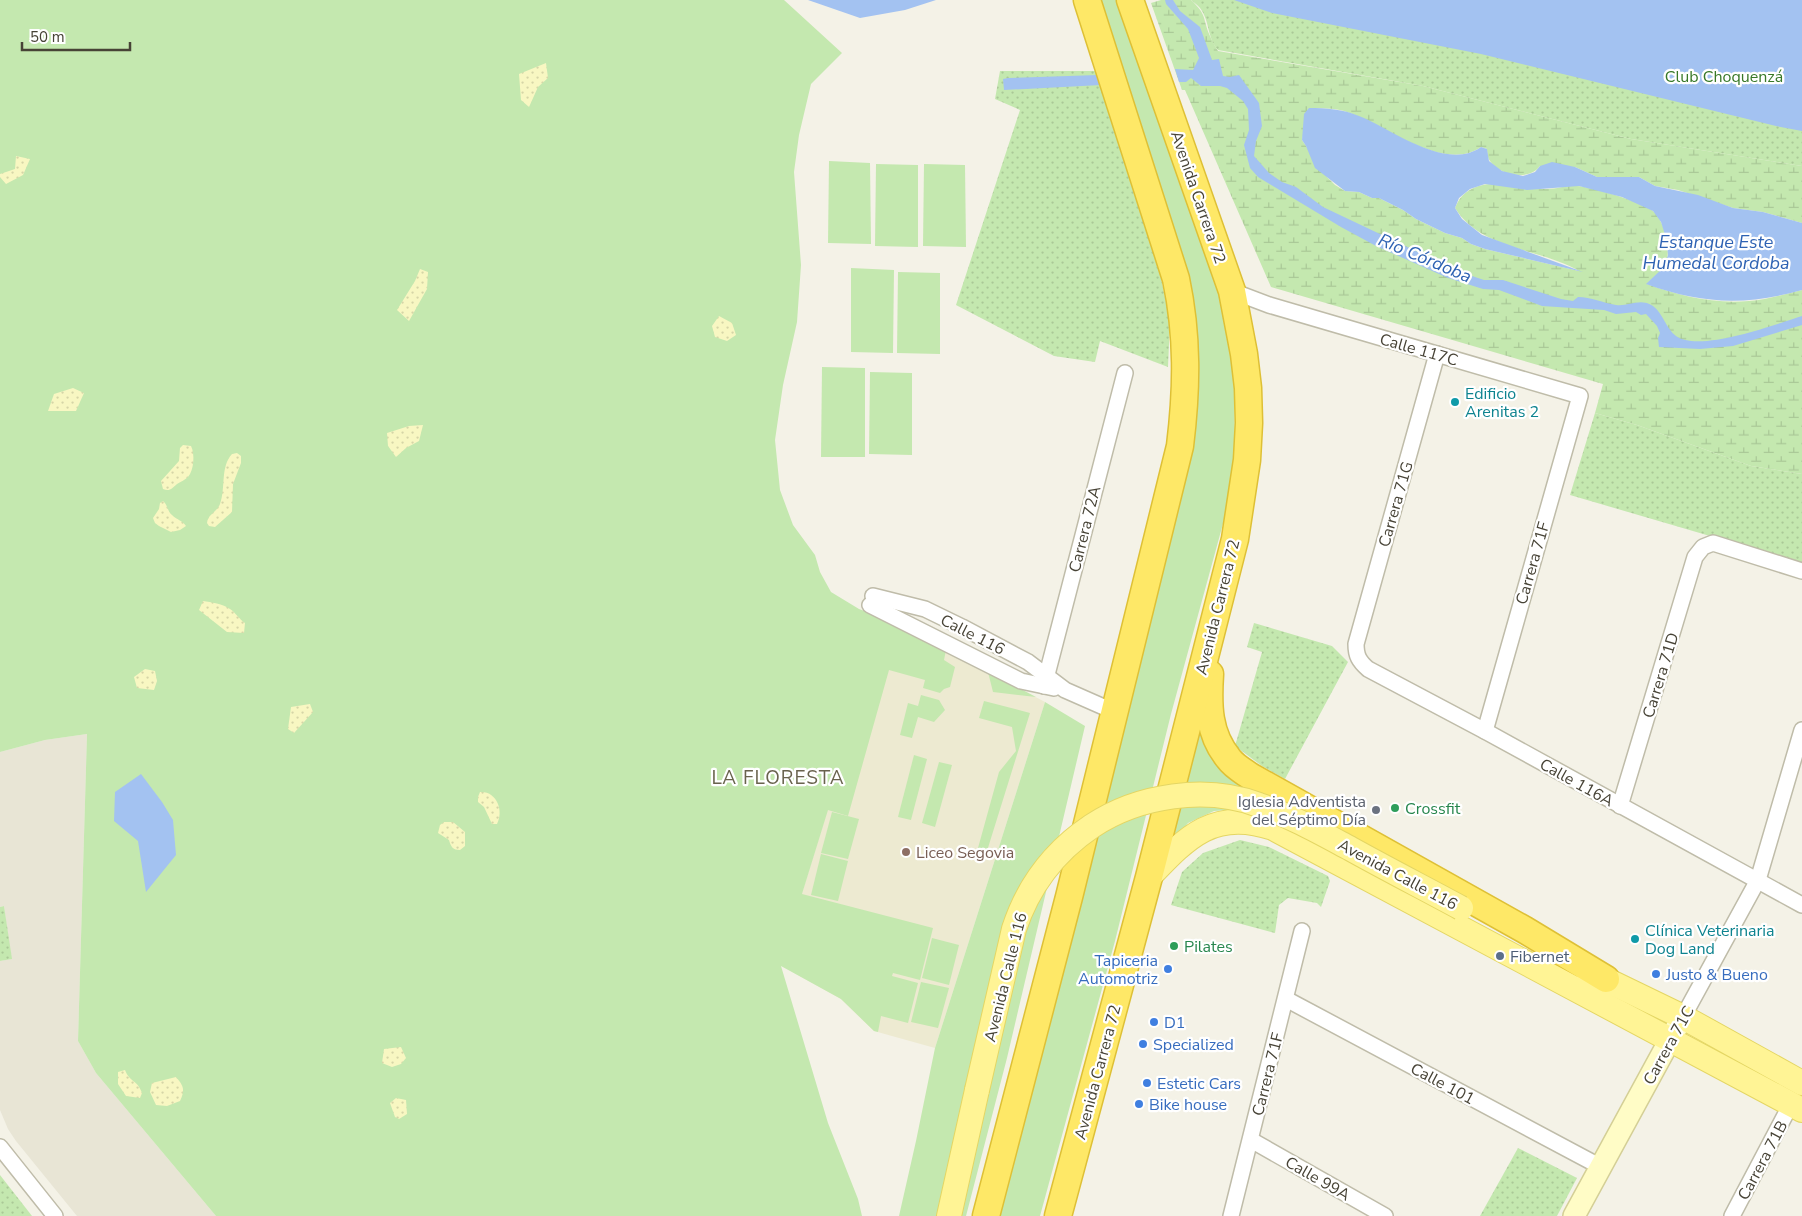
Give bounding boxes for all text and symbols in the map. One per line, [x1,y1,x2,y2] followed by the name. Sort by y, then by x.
[22,20,130,52] scale bar
[30,27,65,47] text: 50 m
[1665,66,1783,88] park label: Club Choquenzá
[1165,128,1231,267] street label: Avenida Carrera 72
[1375,228,1475,288] water label: Río Córdoba
[1642,230,1790,275] water label: Estanque Este Humedal Cordoba
[1377,328,1461,372] street label: Calle 117C
[1465,383,1539,423] place label: Edificio Arenitas 2
[1449,396,1461,408] marker: Edificio Arenitas 2
[1373,459,1419,550] street label: Carrera 71G
[1064,484,1106,575] street label: Carrera 72A
[1511,519,1555,607] street label: Carrera 71F
[1190,537,1245,677] street label: Avenida Carrera 72
[936,609,1009,661] street label: Calle 116
[1638,630,1684,721] street label: Carrera 71D
[1536,754,1618,812] street label: Calle 116A
[711,765,845,791] district label: LA FLORESTA
[1238,791,1366,831] place label: Iglesia Adventista del Séptimo Día
[1405,798,1461,820] place label: Crossfit
[1389,802,1401,814] marker: Crossfit
[1370,804,1382,816] marker: Iglesia Adventista del Séptimo Día
[1334,834,1461,916] street label: Avenida Calle 116
[916,842,1014,864] place label: Liceo Segovia
[900,846,912,858] marker: Liceo Segovia
[979,910,1033,1044] street label: Avenida Calle 116
[1645,920,1775,960] place label: Clínica Veterinaria Dog Land
[1629,933,1641,945] marker: Clínica Veterinaria Dog Land
[1184,936,1233,958] place label: Pilates
[1168,940,1180,952] marker: Pilates
[1510,946,1570,968] place label: Fibernet
[1078,950,1158,990] place label: Tapiceria Automotriz
[1494,950,1506,962] marker: Fibernet
[1162,963,1174,975] marker: Tapiceria Automotriz
[1665,964,1768,986] place label: Justo & Bueno
[1650,968,1662,980] marker: Justo & Bueno
[1069,1002,1127,1142] street label: Avenida Carrera 72
[1638,1002,1700,1089] street label: Carrera 71C
[1164,1012,1185,1034] place label: D1
[1148,1016,1160,1028] marker: D1
[1247,1030,1289,1118] street label: Carrera 71F
[1153,1034,1234,1056] place label: Specialized
[1137,1038,1149,1050] marker: Specialized
[1407,1058,1479,1110] street label: Calle 101
[1157,1073,1241,1095] place label: Estetic Cars
[1141,1077,1153,1089] marker: Estetic Cars
[1149,1094,1227,1116] place label: Bike house
[1133,1098,1145,1110] marker: Bike house
[1733,1117,1793,1204] street label: Carrera 71B
[1281,1151,1354,1207] street label: Calle 99A

